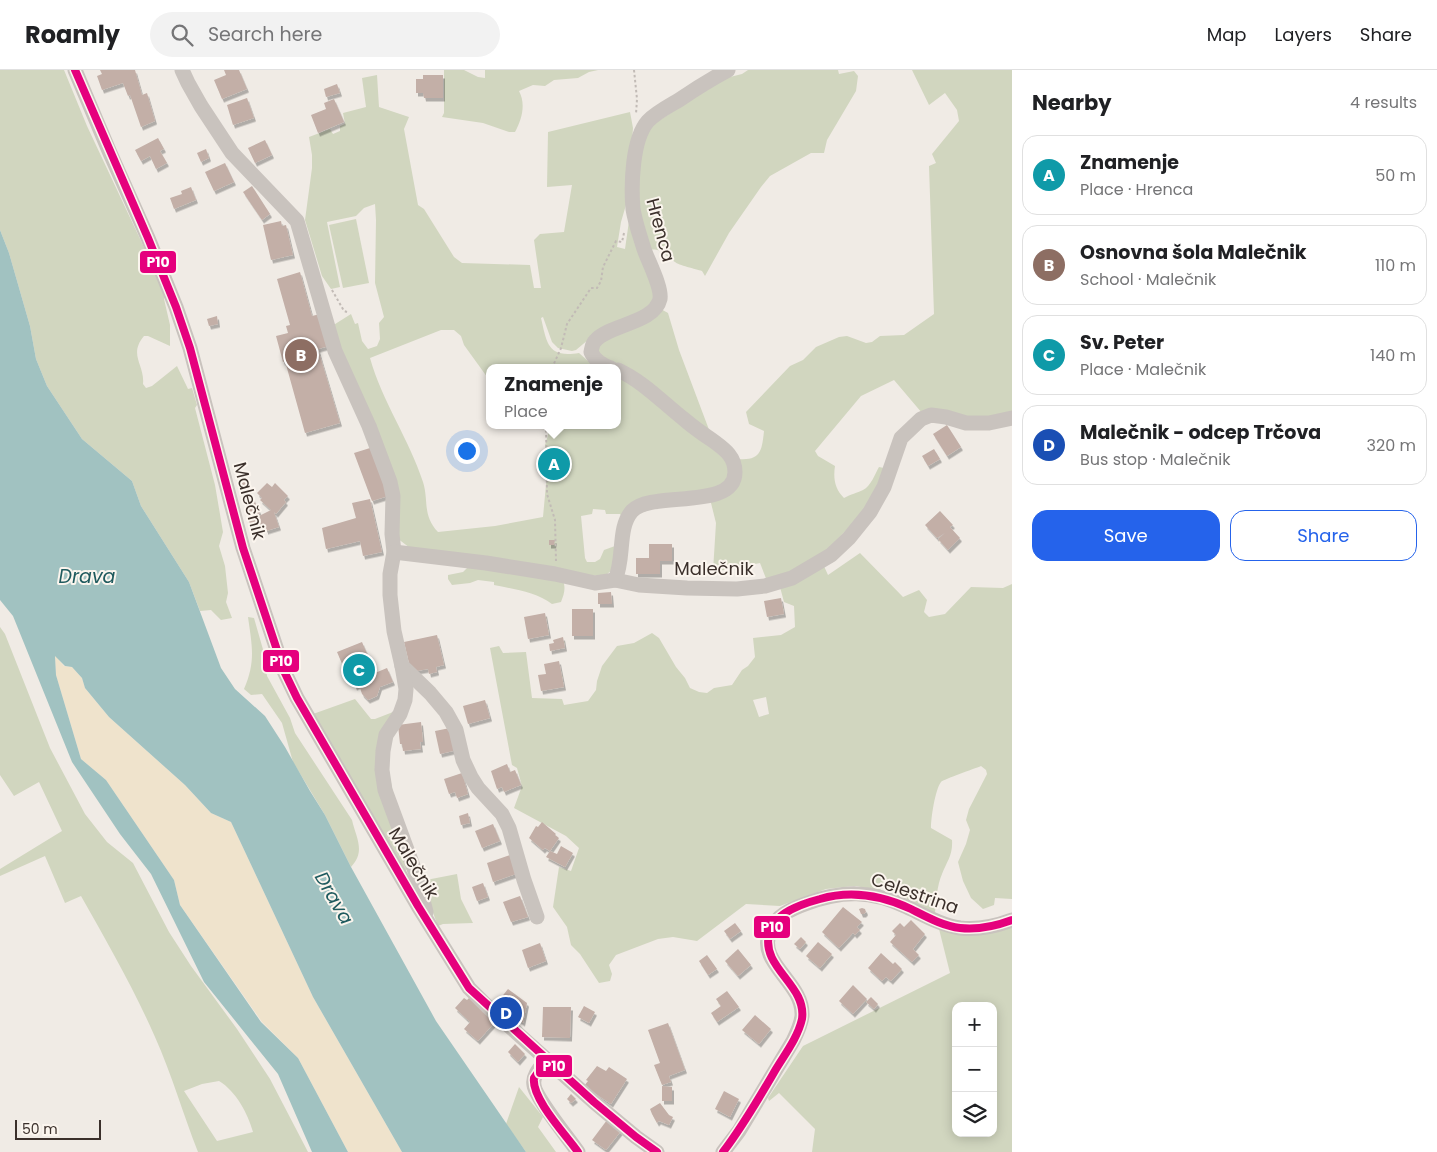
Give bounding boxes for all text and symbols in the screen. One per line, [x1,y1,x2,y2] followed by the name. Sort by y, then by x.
[150,12,500,57] search box
[25,18,120,51] text: Roamly
[168,21,196,49] icon: search
[208,21,322,48] text: Search here
[1207,22,1247,47] text: Map
[1275,22,1332,47] text: Layers
[1360,22,1412,47] text: Share
[1032,88,1112,117] text: Nearby
[1350,91,1417,114] text: 4 results
[1080,149,1179,176] text: Znamenje
[1043,164,1055,187] text: A
[1375,164,1416,187] text: 50 m
[1080,178,1193,201] text: Place · Hrenca
[641,195,681,265] street label: Hrenca
[1080,239,1307,266] text: Osnovna šola Malečnik
[139,250,177,274] line badge: P10
[146,252,170,272] text: P10
[1044,254,1054,277] text: B
[1375,254,1416,277] text: 110 m
[1080,268,1216,291] text: School · Malečnik
[1080,329,1164,356] text: Sv. Peter
[285,336,317,374] pin: B
[1043,344,1055,367] text: C
[1370,344,1416,367] text: 140 m
[1080,358,1206,381] text: Place · Malečnik
[486,364,621,429] popup
[504,371,603,398] text: Znamenje
[504,400,548,423] text: Place
[1080,419,1321,446] text: Malečnik - odcep Trčova
[1043,434,1055,457] text: D
[1367,434,1416,457] text: 320 m
[454,438,480,464] your location
[538,445,570,483] pin: A
[1080,448,1230,471] text: Bus stop · Malečnik
[228,459,273,543] street label: Malečnik
[1032,510,1220,561] button: Save
[1230,510,1417,561] button: Share
[674,556,754,581] street label: Malečnik
[59,563,116,590] water label: Drava
[262,649,300,673] line badge: P10
[269,651,293,671] text: P10
[343,651,375,689] pin: C
[383,823,446,904] street label: Malečnik
[868,866,962,920] street label: Celestrina
[308,867,360,930] water label: Drava
[753,915,791,939] line badge: P10
[760,917,784,937] text: P10
[490,994,522,1032] pin: D
[952,1002,997,1137] map controls
[952,1002,997,1047] button: +
[952,1047,997,1092] button: −
[535,1054,573,1078] line badge: P10
[542,1056,566,1076] text: P10
[952,1092,997,1137] button: layers
[15,1117,101,1140] scale bar
[22,1119,58,1139] text: 50 m

